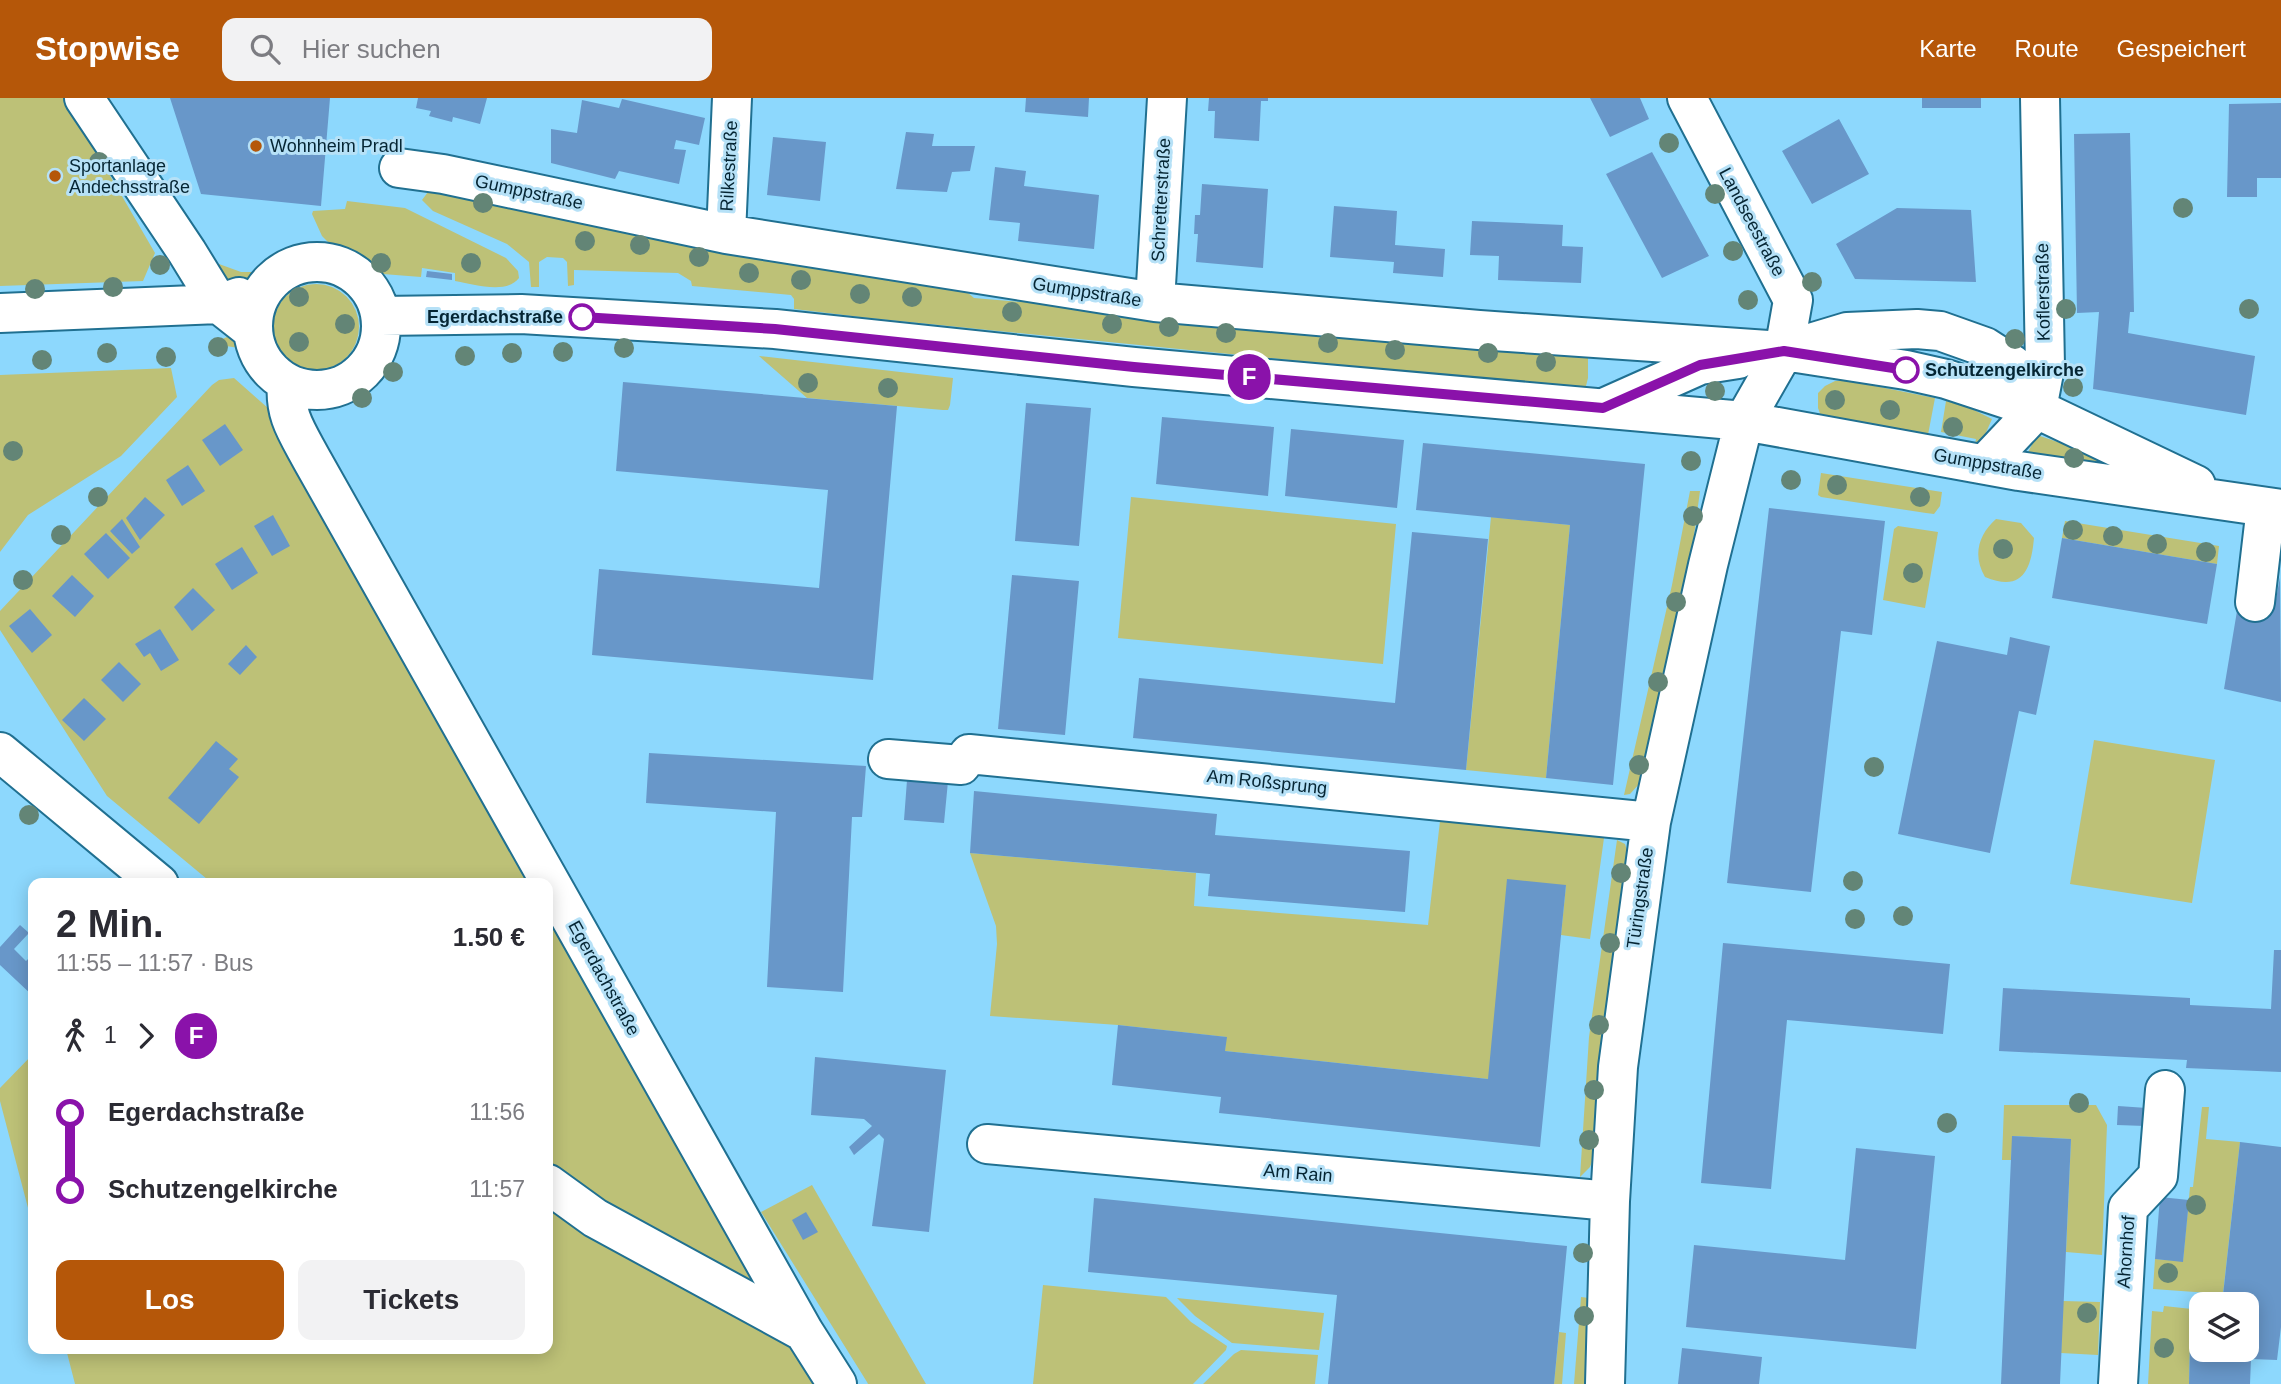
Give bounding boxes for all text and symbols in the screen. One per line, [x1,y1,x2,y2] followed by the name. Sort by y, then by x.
[222,18,712,81] search box
[35,30,180,67] text: Stopwise
[246,30,284,68] icon: search
[302,34,441,64] text: Hier suchen
[1919,35,1977,62] text: Karte
[2015,35,2079,62] text: Route
[2117,35,2246,62] text: Gespeichert
[717,120,741,212] street label: Rilkestraße
[270,136,403,156] place label: Wohnheim Pradl
[248,138,264,154] marker: Wohnheim Pradl
[1148,138,1174,262] street label: Schretterstraße
[69,156,190,197] place label: Sportanlage Andechsstraße
[1715,164,1789,280] street label: Landseestraße
[47,168,63,184] marker: Sportanlage Andechsstraße
[473,171,585,213] street label: Gumppstraße
[2032,243,2054,341] street label: Koflerstraße
[1031,274,1143,310] street label: Gumppstraße
[569,304,595,330] marker: Egerdachstraße
[427,307,563,327] place label: Egerdachstraße
[1226,354,1272,400] line badge: F
[1893,357,1919,383] marker: Schutzengelkirche
[1925,360,2084,380] place label: Schutzengelkirche
[1242,363,1256,390] text: F
[1932,445,2044,483] street label: Gumppstraße
[1206,766,1328,798] street label: Am Roßsprung
[1623,846,1657,950] street label: Türingstraße
[56,903,164,945] text: 2 Min.
[564,917,644,1039] street label: Egerdachstraße
[453,922,525,952] text: 1.50 €
[56,950,253,976] text: 11:55 – 11:57 · Bus
[56,1017,94,1055] icon: walk
[127,1017,165,1055] icon: forward
[104,1022,117,1048] text: 1
[189,1022,203,1049] text: F
[108,1097,305,1127] text: Egerdachstraße
[469,1099,525,1125] text: 11:56
[1263,1160,1333,1186] street label: Am Rain
[108,1174,338,1204] text: Schutzengelkirche
[469,1176,525,1202] text: 11:57
[2113,1214,2139,1289] street label: Ahornhof
[56,1260,284,1340] button: Los
[298,1260,525,1340] button: Tickets
[2189,1292,2259,1362] map controls
[2189,1292,2259,1362] button: layers

